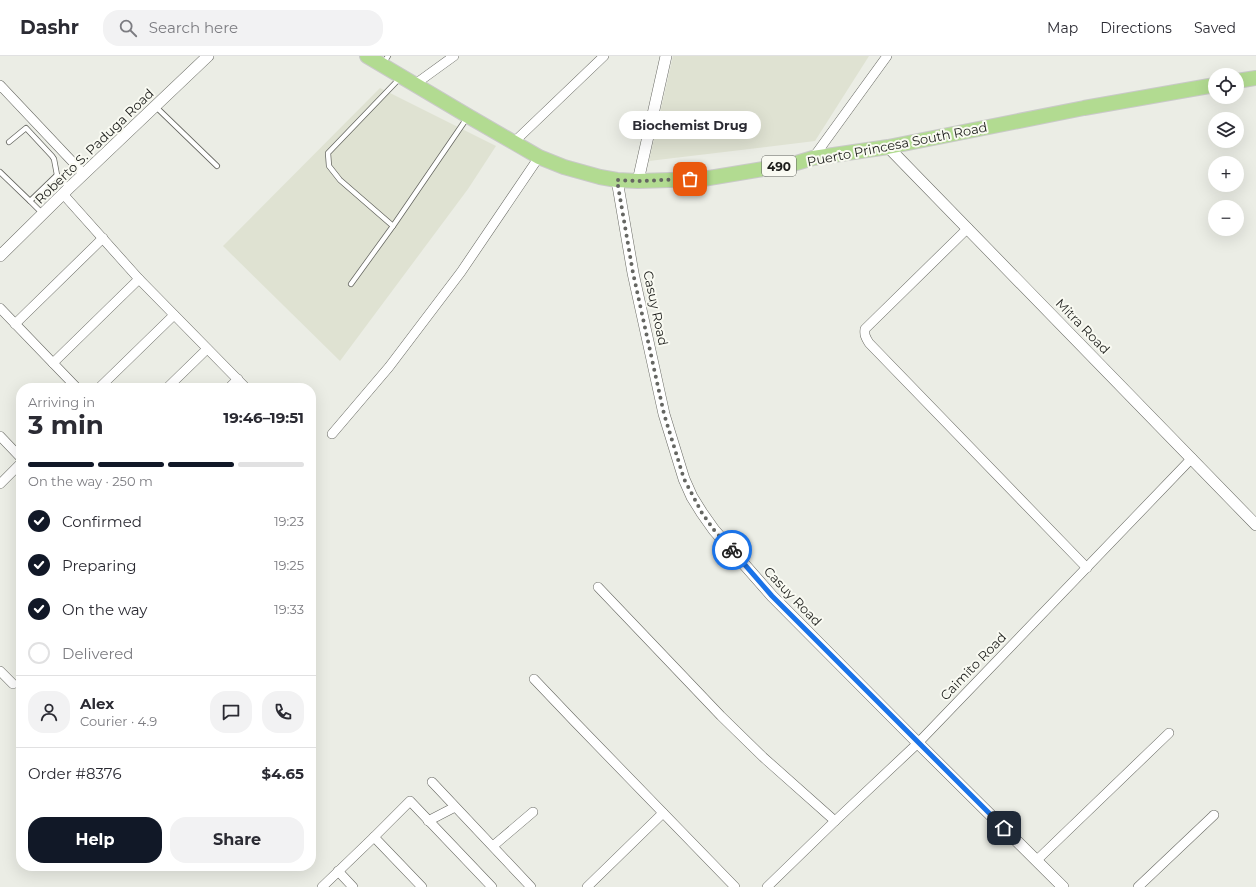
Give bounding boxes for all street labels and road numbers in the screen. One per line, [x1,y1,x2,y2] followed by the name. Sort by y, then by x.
[31,85,157,207] street label: Roberto S. Paduga Road
[806,119,988,169] street label: Puerto Princesa South Road
[762,156,796,176] road number: 490
[640,269,672,347] street label: Casuy Road
[1053,295,1113,357] street label: Mitra Road
[761,563,825,629] street label: Casuy Road
[937,629,1009,703] street label: Caimito Road

